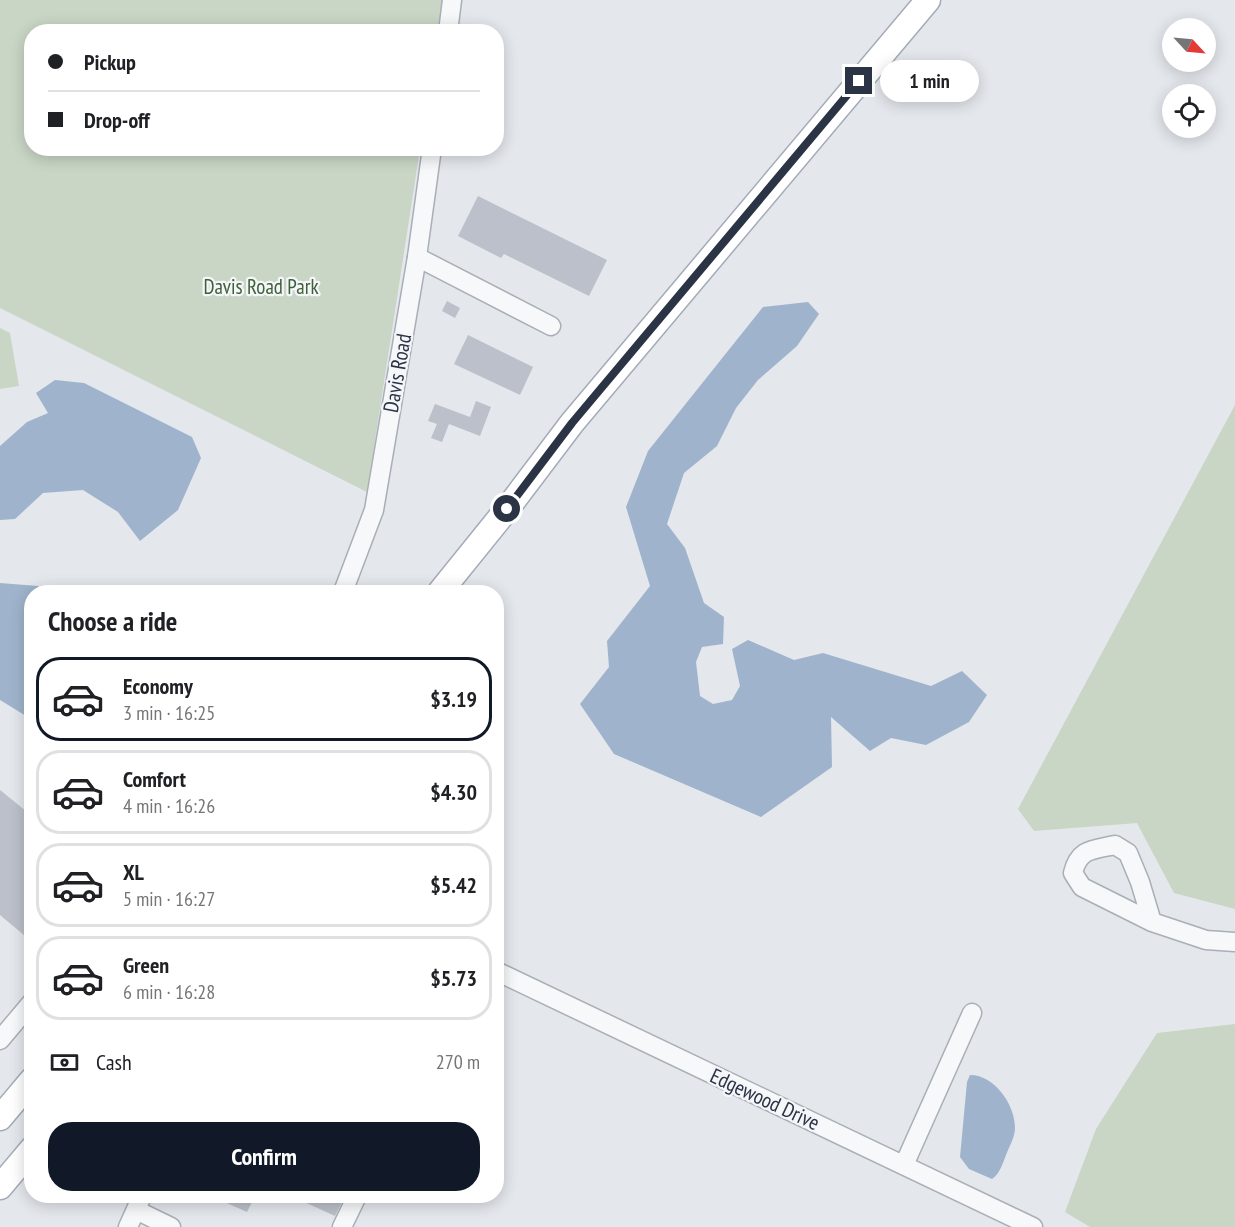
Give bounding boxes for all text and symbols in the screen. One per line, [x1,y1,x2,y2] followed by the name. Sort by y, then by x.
[1162,18,1216,72] north arrow
[1162,18,1216,138] map controls
[84,48,136,76] text: Pickup
[880,60,979,102] callout: 1 min
[845,67,872,94] route end
[909,68,950,94] text: 1 min
[1162,84,1216,138] button: locate
[84,106,150,134] text: Drop-off
[203,273,319,300] park label: Davis Road Park
[377,332,417,414] street label: Davis Road
[493,495,520,522] route start
[48,604,177,638] text: Choose a ride
[51,672,105,726] icon: car
[123,672,193,700] text: Economy
[430,685,477,713] text: $3.19
[123,700,215,726] text: 3 min · 16:25
[51,765,105,819] icon: car
[123,765,186,793] text: Comfort
[430,778,477,806] text: $4.30
[123,793,215,819] text: 4 min · 16:26
[51,858,105,912] icon: car
[123,858,144,886] text: XL
[430,871,477,899] text: $5.42
[123,886,215,912] text: 5 min · 16:27
[51,951,105,1005] icon: car
[123,951,169,979] text: Green
[430,964,477,992] text: $5.73
[123,979,215,1005] text: 6 min · 16:28
[48,1046,81,1079] icon: cash
[96,1048,132,1076] text: Cash
[436,1049,480,1075] text: 270 m
[706,1062,824,1136] street label: Edgewood Drive
[48,1122,480,1191] button: Confirm

